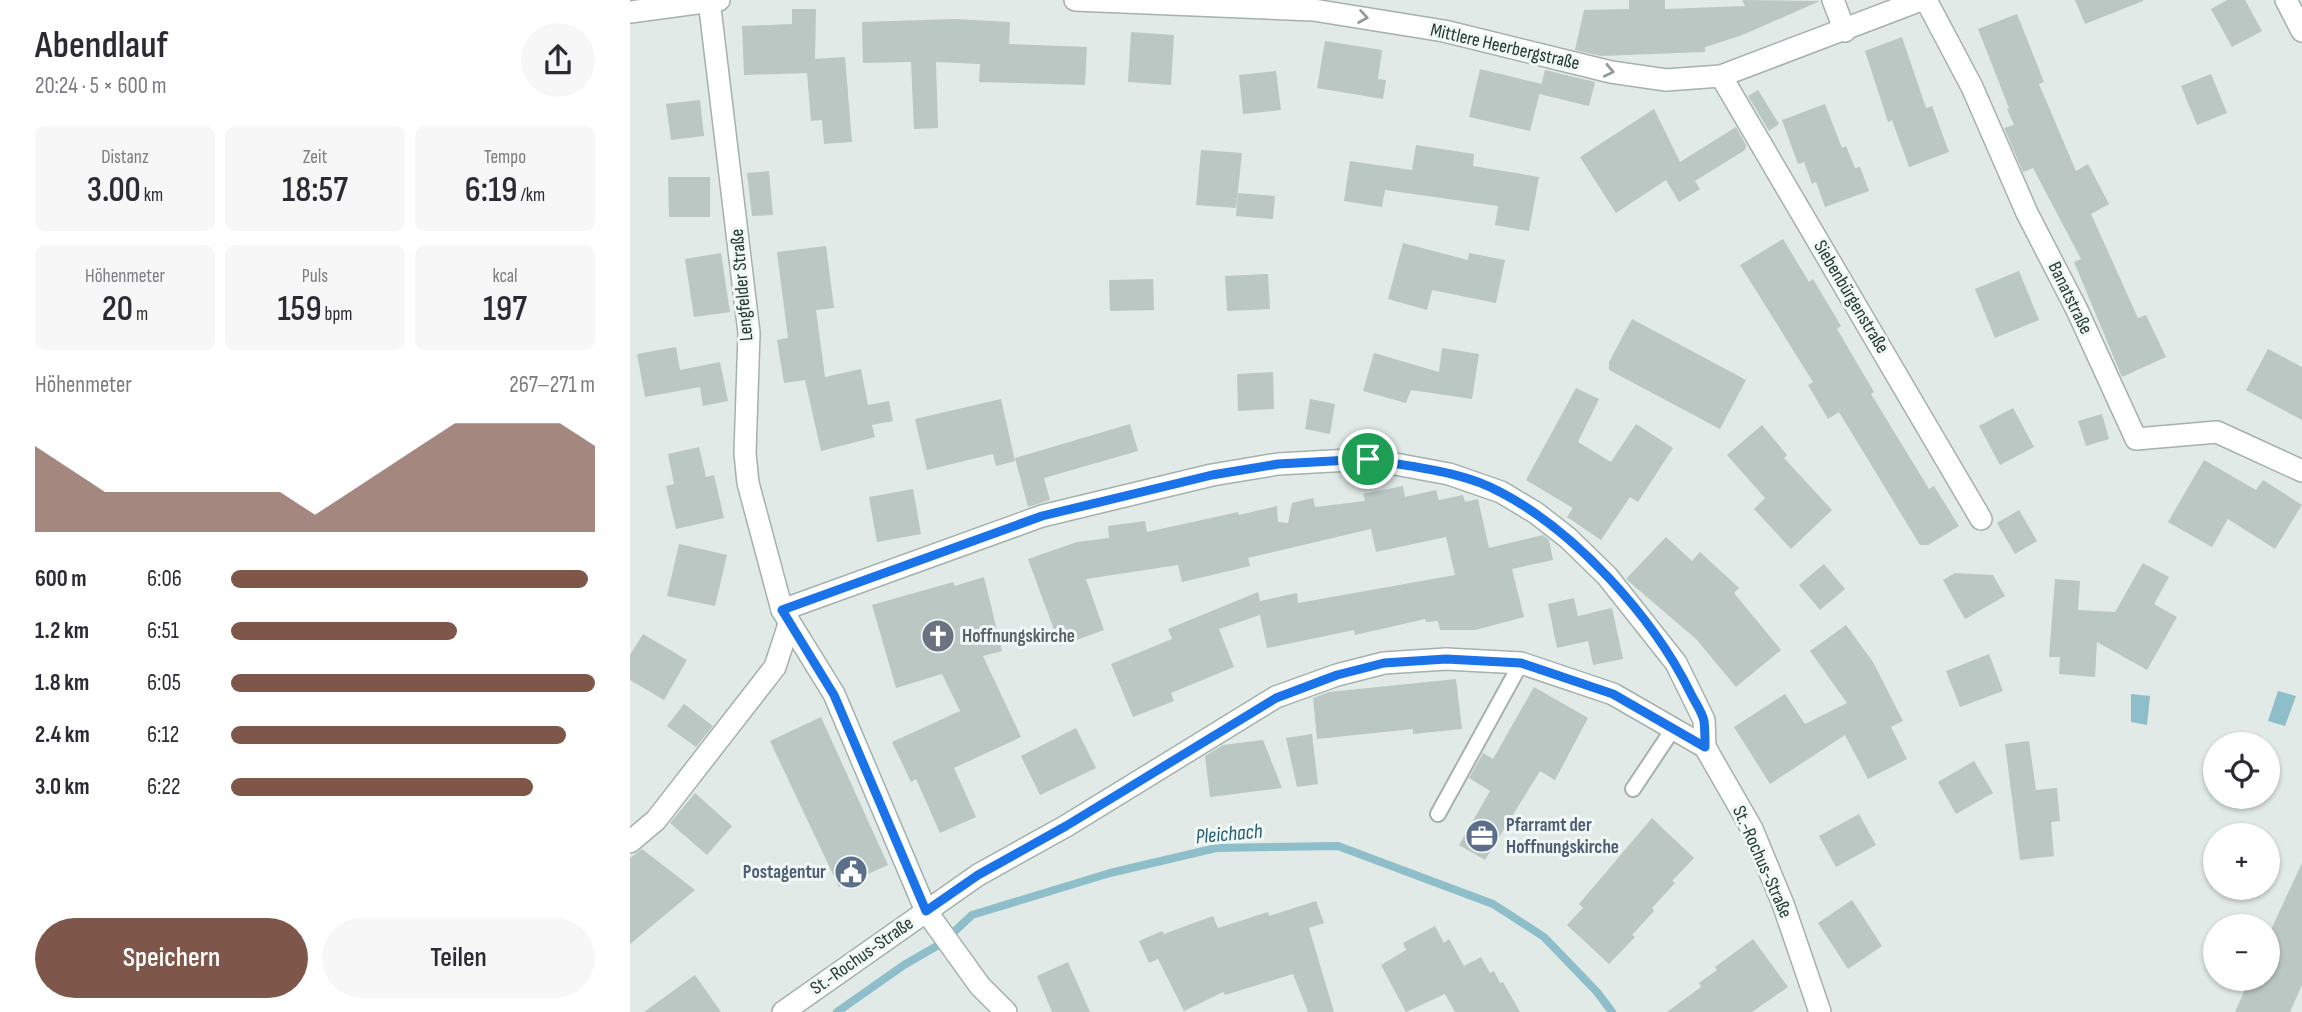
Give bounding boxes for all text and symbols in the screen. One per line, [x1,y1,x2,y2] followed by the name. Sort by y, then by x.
[1357,9,1369,24] one-way arrow
[1428,19,1582,75] street label: Mittlere Heerbergstraße
[35,23,168,68] text: Abendlauf
[521,23,595,97] button: share
[1603,62,1615,77] one-way arrow
[35,72,166,100] text: 20:24 · 5 × 600 m
[101,146,149,169] text: Distanz
[303,146,327,169] text: Zeit
[484,146,526,169] text: Tempo
[87,169,141,212] text: 3.00
[282,169,348,212] text: 18:57
[465,169,517,212] text: 6:19
[141,184,163,207] text: km
[517,184,545,207] text: /km
[726,228,758,342] street label: Lengfelder Straße
[1808,236,1894,358] street label: Siebenbürgenstraße
[2043,258,2097,338] street label: Banatstraße
[85,265,165,288] text: Höhenmeter
[302,265,328,288] text: Puls
[492,265,518,288] text: kcal
[102,288,133,331] text: 20
[277,288,322,331] text: 159
[483,288,527,331] text: 197
[133,303,148,326] text: m
[322,303,353,326] text: bpm
[35,371,132,399] text: Höhenmeter
[509,371,595,399] text: 267–271 m
[1338,429,1398,489] pin
[1349,440,1387,478] icon: arrive
[35,565,87,593] text: 600 m
[147,565,182,593] text: 6:06
[35,617,89,645] text: 1.2 km
[147,617,179,645] text: 6:51
[919,617,957,655] church icon: Hoffnungskirche
[962,625,1075,648] place label: Hoffnungskirche
[35,669,89,697] text: 1.8 km
[147,669,181,697] text: 6:05
[35,721,90,749] text: 2.4 km
[147,721,179,749] text: 6:12
[2203,732,2280,991] map controls
[2203,732,2280,809] button: locate
[35,773,90,801] text: 3.0 km
[147,773,180,801] text: 6:22
[1727,802,1797,922] street label: St.-Rochus-Straße
[1506,814,1619,859] place label: Pfarramt der Hoffnungskirche
[1463,817,1501,855] office icon: Pfarramt der Hoffnungskirche
[1194,819,1264,849] water label: Pleichach
[2203,823,2280,900] button: +
[832,853,870,891] public building icon: Postagentur
[743,861,826,884] place label: Postagentur
[806,912,918,1000] street label: St.-Rochus-Straße
[2203,914,2280,991] button: −
[35,918,308,998] button: Speichern
[322,918,595,998] button: Teilen

